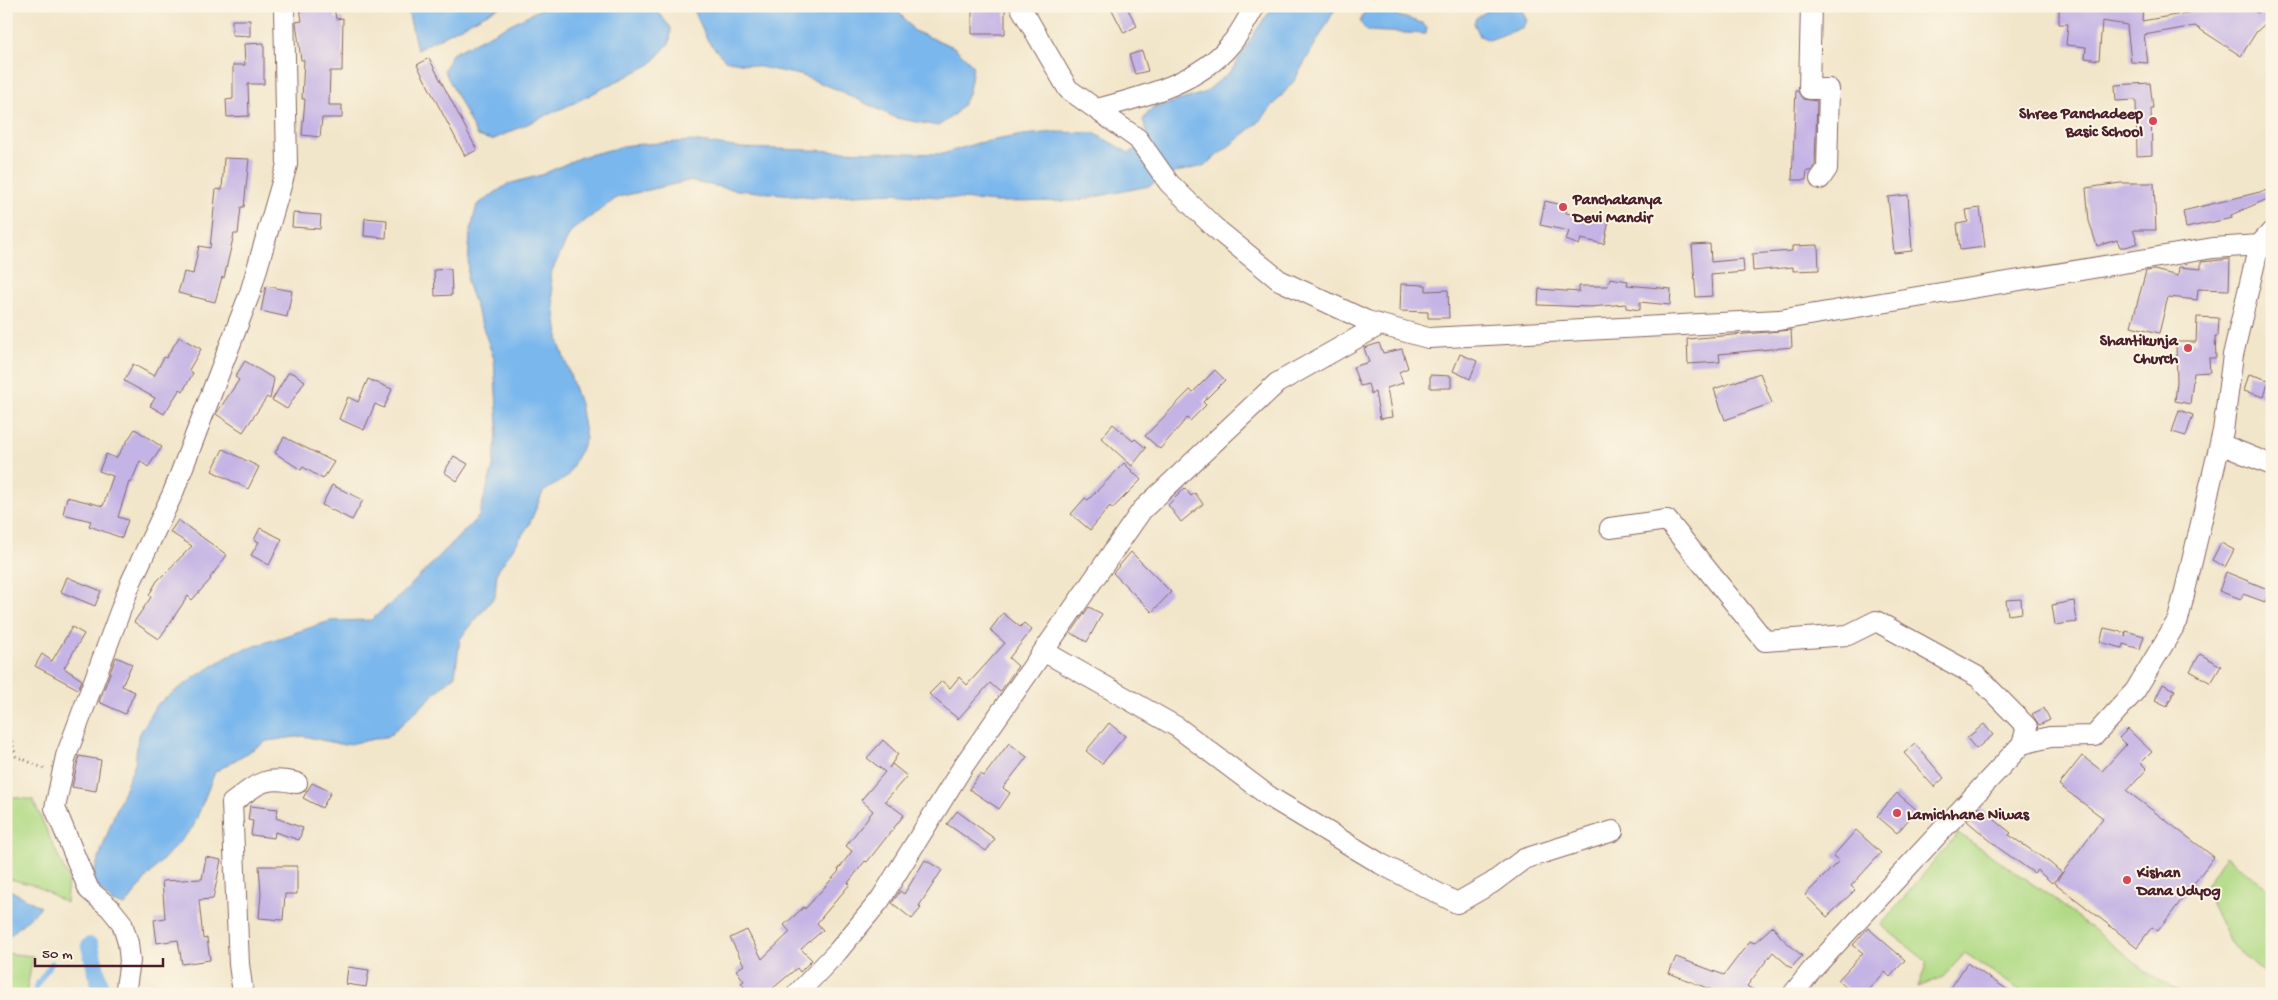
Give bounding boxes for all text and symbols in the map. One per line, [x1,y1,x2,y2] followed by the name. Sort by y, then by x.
[2019,106,2143,143] place label: Shree Panchadeep Basic School
[2147,115,2159,127] marker: Shree Panchadeep Basic School
[1571,192,1663,229] place label: Panchakanya Devi Mandir
[1557,201,1569,213] marker: Panchakanya Devi Mandir
[2100,333,2179,370] place label: Shantikunja Church
[2182,342,2194,354] marker: Shantikunja Church
[1891,807,1903,819] marker: Lamichhane Niwas
[1907,807,2030,826] place label: Lamichhane Niwas
[2135,865,2220,902] place label: Kishan Dana Udyog
[2121,874,2133,886] marker: Kishan Dana Udyog
[35,935,162,967] scale bar
[42,946,73,964] text: 50 m

